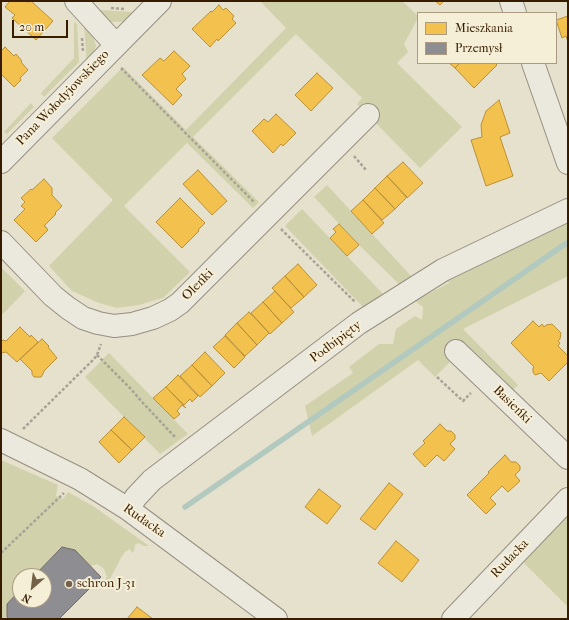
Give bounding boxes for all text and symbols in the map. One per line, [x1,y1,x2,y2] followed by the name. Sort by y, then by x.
[14,12,70,38] scale bar
[417,12,557,64] legend
[19,20,44,34] text: 20 m
[455,21,513,35] text: Mieszkania
[455,41,502,55] text: Przemysł
[13,47,113,149] street label: Pana Wołodyjowskiego
[179,266,217,304] street label: Oleńki
[307,318,365,366] street label: Podbipięty
[489,383,535,427] street label: Basieńki
[120,501,168,541] street label: Rudacka
[488,536,532,582] street label: Rudacka
[12,568,52,608] north arrow
[77,576,135,592] place label: schron J-31
[64,579,74,589] marker: schron J-31
[20,590,33,606] text: N

